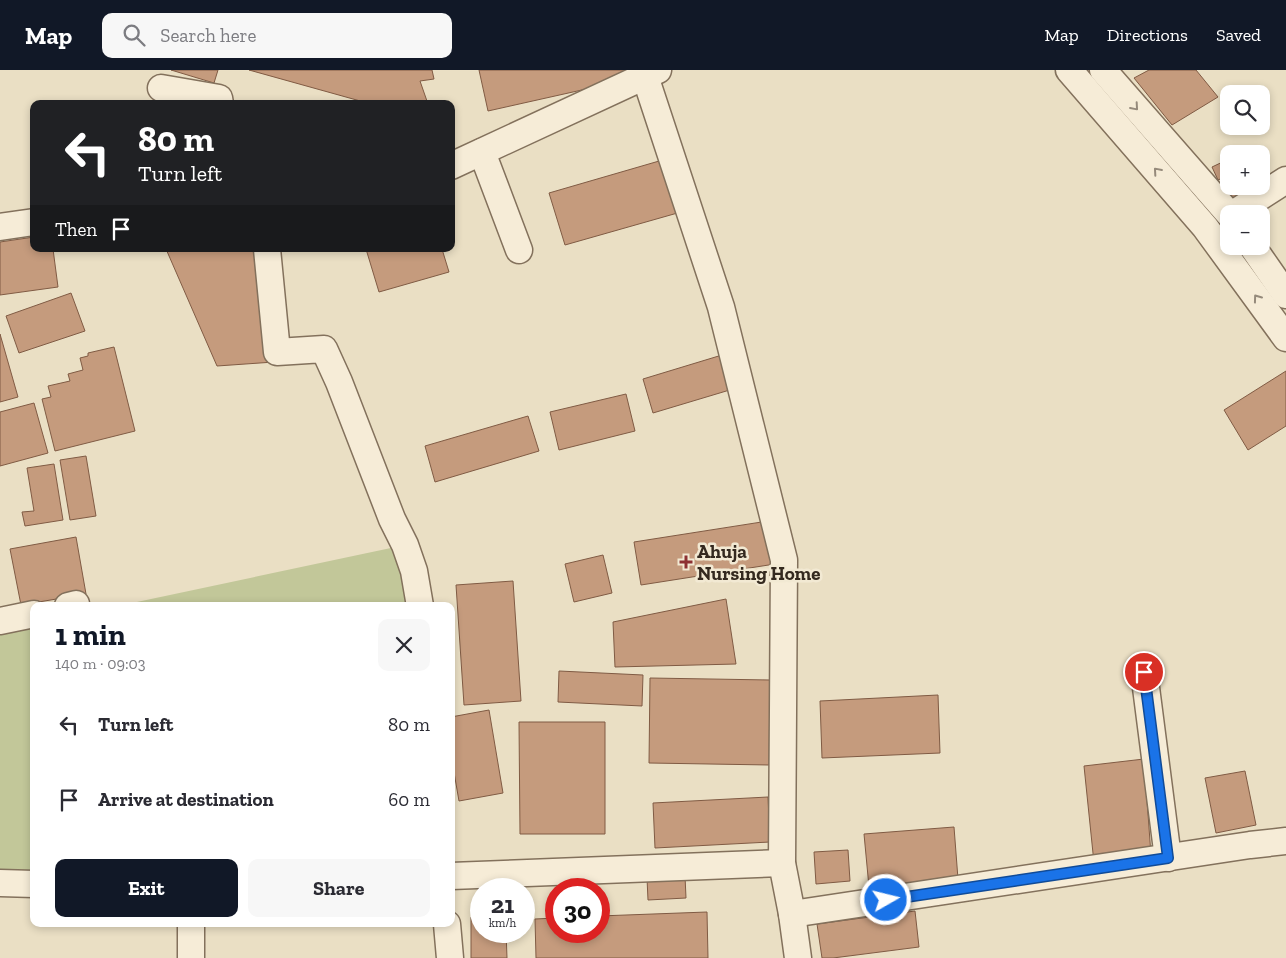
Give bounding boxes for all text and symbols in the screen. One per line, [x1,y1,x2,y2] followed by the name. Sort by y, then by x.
[102,13,452,58] search box
[25,21,72,50] text: Map
[120,21,148,49] icon: search
[160,24,257,47] text: Search here
[1044,24,1079,46] text: Map
[1107,24,1188,46] text: Directions
[1216,24,1261,46] text: Saved
[1220,85,1270,255] map controls
[1220,85,1270,135] button: search
[1130,101,1139,110] one-way arrow
[138,118,214,160] text: 80 m
[55,120,120,185] icon: left
[1220,145,1270,195] button: +
[138,160,222,187] text: Turn left
[1154,168,1163,177] one-way arrow
[1220,205,1270,255] button: −
[107,215,135,243] icon: arrive
[55,218,97,241] text: Then
[1255,295,1263,304] one-way arrow
[697,540,820,585] place label: Ahuja Nursing Home
[679,555,693,569] marker: Ahuja Nursing Home
[55,617,126,653] text: 1 min
[378,619,430,671] button: close
[1123,651,1165,693] pin
[55,654,146,673] text: 140 m · 09:03
[1130,658,1158,686] icon: arrive
[55,711,83,739] icon: left
[98,713,173,736] text: Turn left
[388,713,430,736] text: 80 m
[55,786,83,814] icon: arrive
[98,788,274,811] text: Arrive at destination
[388,788,430,811] text: 60 m
[55,859,238,917] button: Exit
[248,859,430,917] button: Share
[859,873,911,925] position arrow
[545,878,610,943] speed limit sign: 30
[491,889,514,919] text: 21
[489,916,516,930] text: km/h

